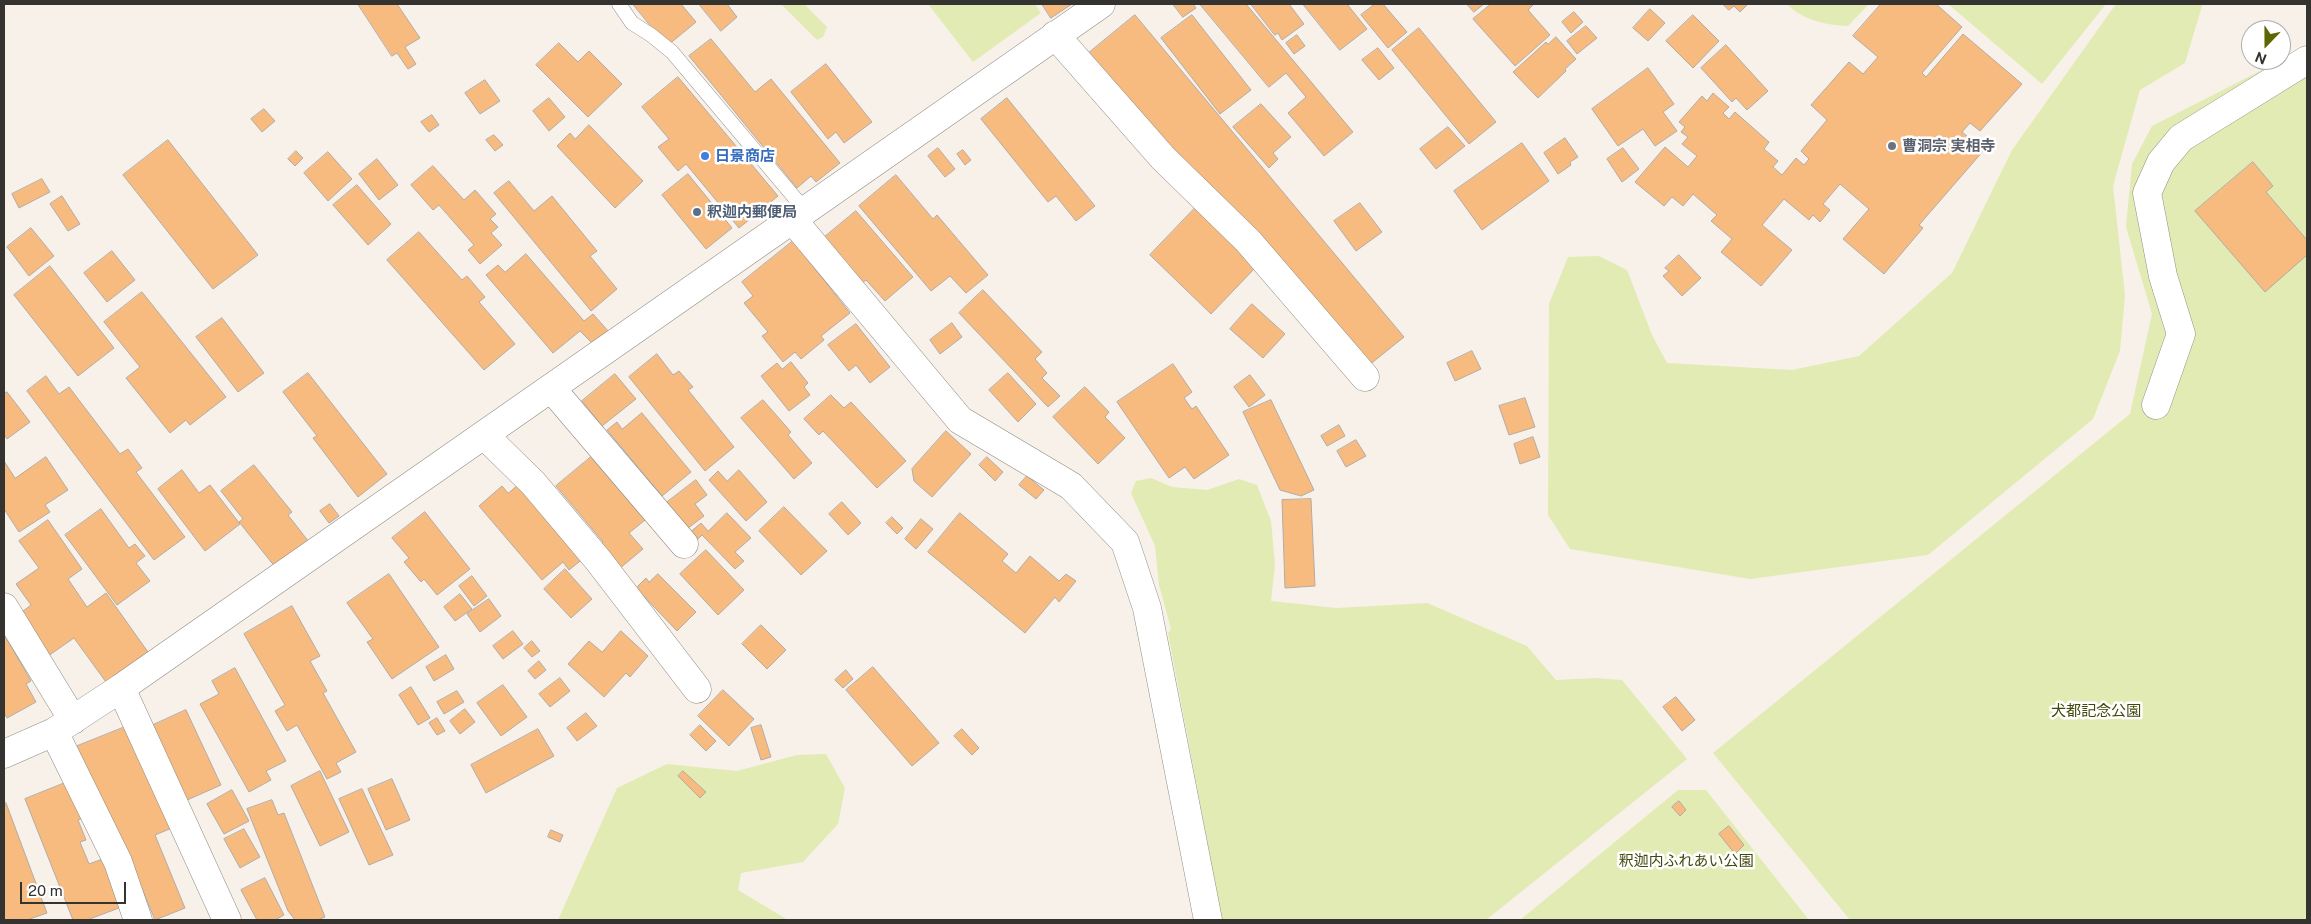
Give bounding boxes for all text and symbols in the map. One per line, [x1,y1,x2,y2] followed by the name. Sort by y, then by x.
[2241,20,2291,70] north arrow
[2253,49,2269,67] text: N
[1902,137,1995,155] place label: 曹洞宗 実相寺
[1886,140,1898,152] marker: 曹洞宗 実相寺
[715,147,775,165] place label: 日景商店
[699,150,711,162] marker: 日景商店
[707,203,797,221] place label: 釈迦内郵便局
[691,206,703,218] marker: 釈迦内郵便局
[2051,702,2141,720] park label: 犬都記念公園
[1619,852,1753,870] park label: 釈迦内ふれあい公園
[22,872,129,904] scale bar
[28,882,63,899] text: 20 m

